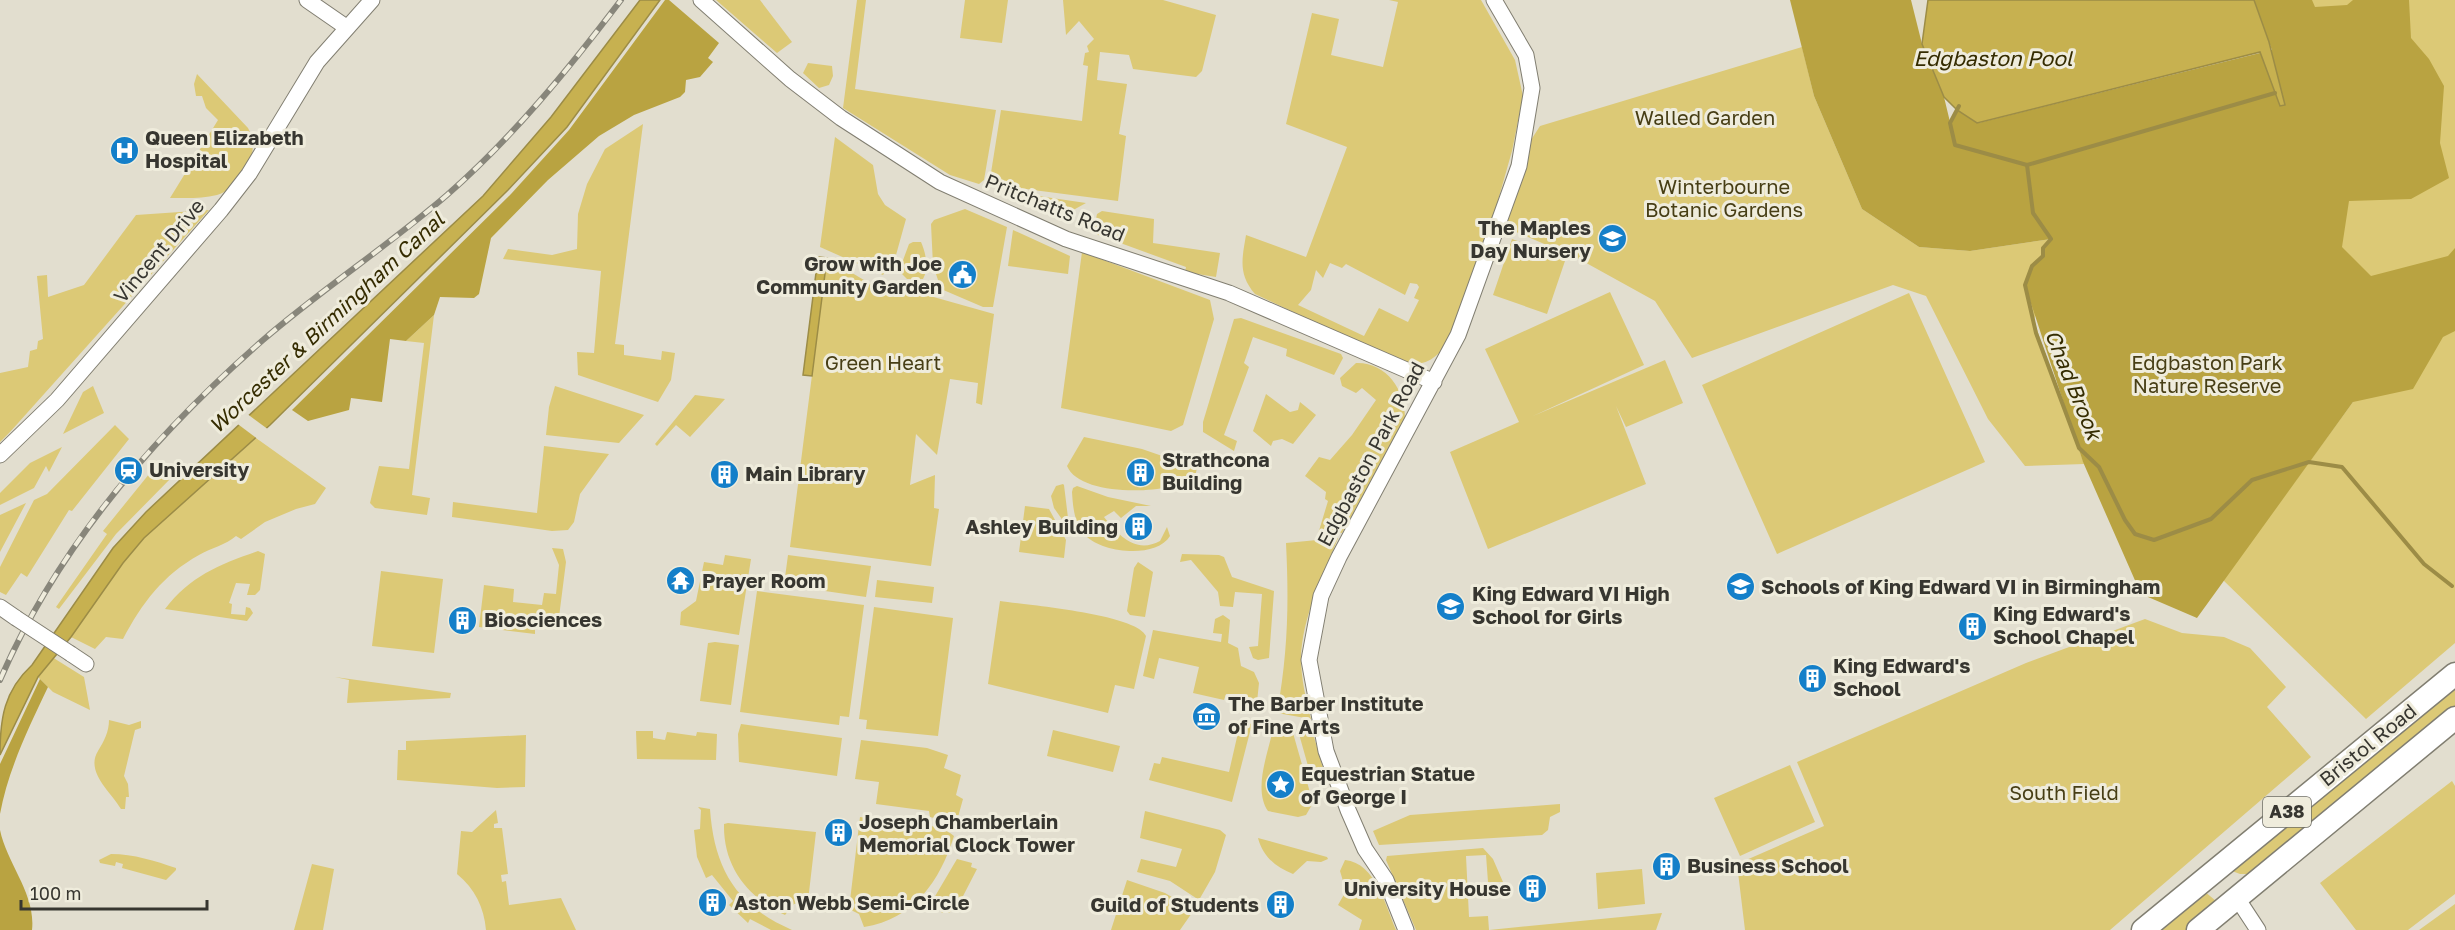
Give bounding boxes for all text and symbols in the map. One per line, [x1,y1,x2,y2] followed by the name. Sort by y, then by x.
[1914,45,2074,71] water label: Edgbaston Pool
[1635,105,1775,129] park label: Walled Garden
[145,125,304,172] place label: Queen Elizabeth Hospital
[108,134,140,166] hospital icon: Queen Elizabeth Hospital
[982,168,1129,246] street label: Pritchatts Road
[1645,174,1803,221] park label: Winterbourne Botanic Gardens
[108,194,209,307] street label: Vincent Drive
[203,205,450,438] water label: Worcester & Birmingham Canal
[1470,215,1591,262] place label: The Maples Day Nursery
[1596,223,1628,255] school or university icon: The Maples Day Nursery
[756,251,942,298] place label: Grow with Joe Community Garden
[947,259,979,291] public building icon: Grow with Joe Community Garden
[2040,326,2109,445] water label: Chad Brook
[825,350,941,374] park label: Green Heart
[2131,350,2283,397] park label: Edgbaston Park Nature Reserve
[1311,357,1429,550] street label: Edgbaston Park Road
[1162,447,1270,494] place label: Strathcona Building
[112,454,144,486] station icon: University
[1125,456,1157,488] building icon: Strathcona Building
[149,457,249,481] place label: University
[708,458,740,490] building icon: Main Library
[745,461,866,485] place label: Main Library
[1123,511,1155,543] building icon: Ashley Building
[965,514,1118,538] place label: Ashley Building
[665,565,697,597] temple icon: Prayer Room
[702,568,826,592] place label: Prayer Room
[1724,571,1756,603] school or university icon: Schools of King Edward VI in Birmingham
[1761,574,2160,598] place label: Schools of King Edward VI in Birmingham
[1472,581,1670,628] place label: King Edward VI High School for Girls
[1435,590,1467,622] school or university icon: King Edward VI High School for Girls
[1993,601,2135,648] place label: King Edward's School Chapel
[447,604,479,636] building icon: Biosciences
[484,607,602,631] place label: Biosciences
[1956,610,1988,642] building icon: King Edward's School Chapel
[1833,653,1971,700] place label: King Edward's School
[1796,662,1828,694] building icon: King Edward's School
[1228,691,1424,738] place label: The Barber Institute of Fine Arts
[2314,698,2421,791] street label: Bristol Road
[1191,700,1223,732] museum icon: The Barber Institute of Fine Arts
[1301,761,1475,808] place label: Equestrian Statue of George I
[1264,769,1296,801] place icon: Equestrian Statue of George I
[2009,780,2119,804] park label: South Field
[2263,797,2311,827] road number: A38
[859,809,1075,856] place label: Joseph Chamberlain Memorial Clock Tower
[822,817,854,849] building icon: Joseph Chamberlain Memorial Clock Tower
[1650,850,1682,882] building icon: Business School
[1687,853,1849,877] place label: Business School
[21,873,207,911] scale bar
[1516,873,1548,905] building icon: University House
[1344,876,1511,900] place label: University House
[30,882,81,904] text: 100 m
[697,887,729,919] building icon: Aston Webb Semi-Circle
[1264,889,1296,921] building icon: Guild of Students
[734,890,970,914] place label: Aston Webb Semi-Circle
[1090,892,1259,916] place label: Guild of Students

